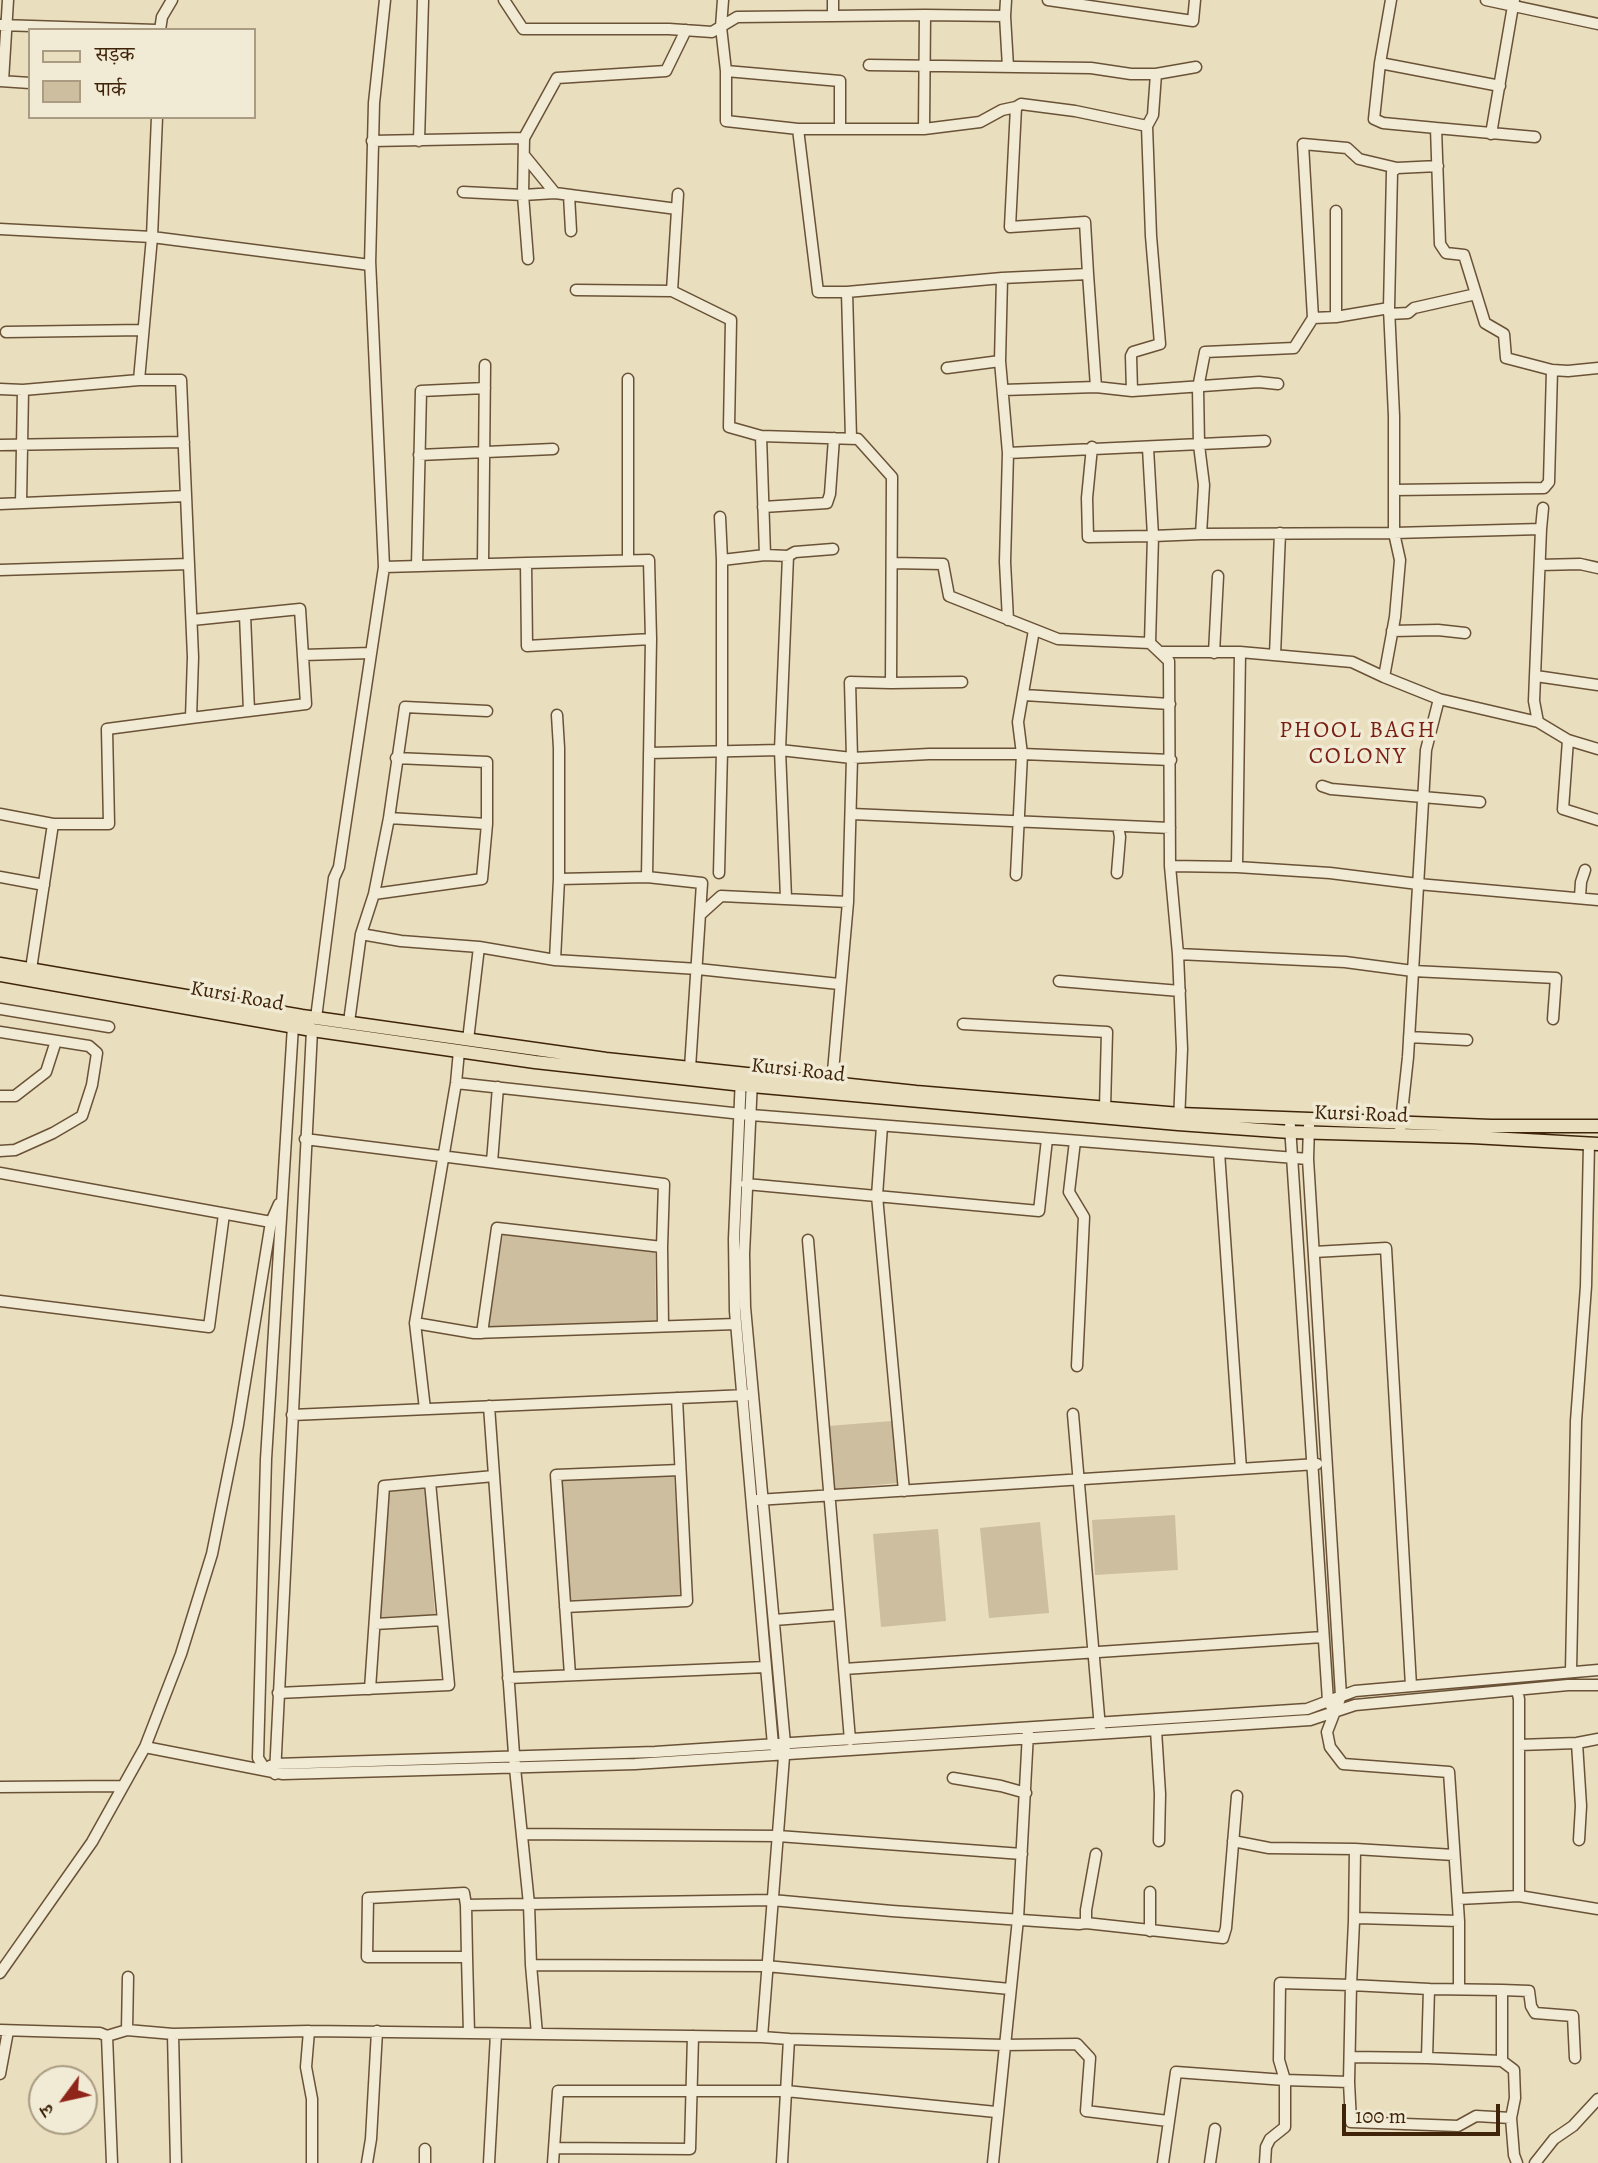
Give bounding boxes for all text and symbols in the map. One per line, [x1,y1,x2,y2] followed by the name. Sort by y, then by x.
[28,28,256,119] legend
[95,40,134,68] text: सड़क
[95,75,126,103] text: पार्क
[1280,717,1436,771] district label: PHOOL BAGH COLONY
[188,976,286,1018] street label: Kursi Road
[750,1054,846,1088] street label: Kursi Road
[1313,1101,1409,1129] street label: Kursi Road
[28,2065,98,2135] north arrow
[1346,2090,1504,2134] scale bar
[34,2099,61,2121] text: उ
[1355,2102,1406,2130] text: 100 m

